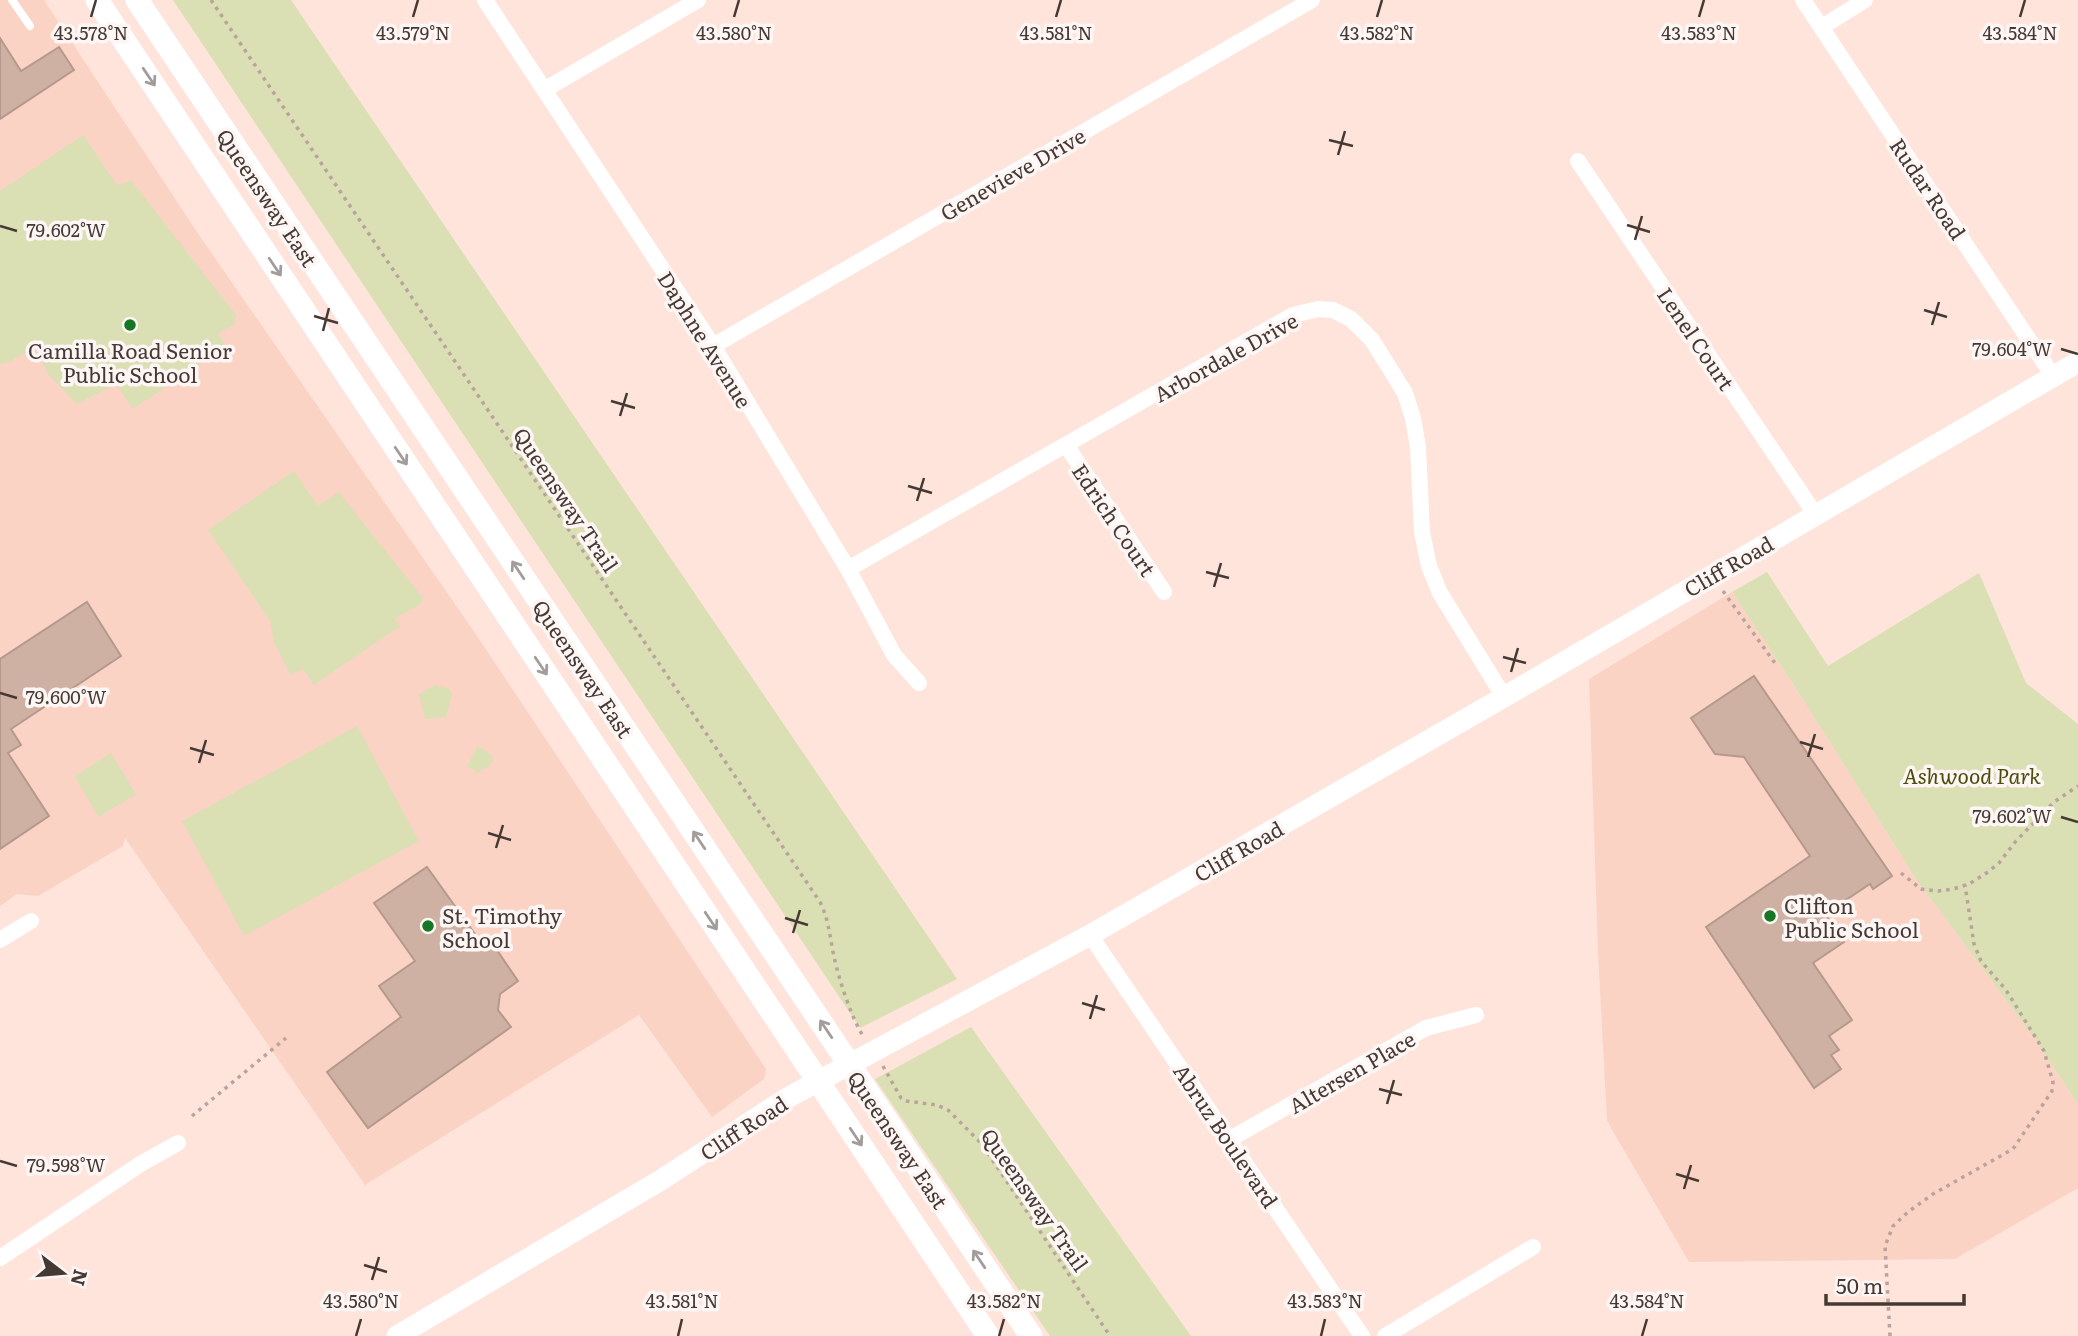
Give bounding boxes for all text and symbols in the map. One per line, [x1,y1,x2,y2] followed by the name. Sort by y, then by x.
[54,19,128,46] text: 43.578°N
[376,19,450,46] text: 43.579°N
[696,19,772,46] text: 43.580°N
[1019,19,1093,46] text: 43.581°N
[1340,19,1414,46] text: 43.582°N
[1661,19,1737,46] text: 43.583°N
[1982,19,2058,46] text: 43.584°N
[141,67,156,86] one-way arrow
[934,119,1090,227] street label: Genevieve Drive
[210,122,326,273] street label: Queensway East
[1884,131,1975,245] street label: Rudar Road
[26,216,106,243] text: 79.602°W
[268,256,282,276] one-way arrow
[651,265,761,413] street label: Daphne Avenue
[1651,280,1743,396] street label: Lenel Court
[1147,304,1303,408] street label: Arbordale Drive
[122,317,138,333] marker: Camilla Road Senior Public School
[28,334,232,389] place label: Camilla Road Senior Public School
[1972,335,2052,362] text: 79.604°W
[507,420,627,578] street label: Queensway Trail
[394,446,408,465] one-way arrow
[1066,456,1165,582] street label: Edrich Court
[1677,527,1779,603] street label: Cliff Road
[510,561,525,580] one-way arrow
[526,593,642,744] street label: Queensway East
[534,655,548,675] one-way arrow
[26,683,107,710] text: 79.600°W
[1903,759,2041,790] park label: Ashwood Park
[1972,802,2052,829] text: 79.602°W
[1187,812,1289,888] street label: Cliff Road
[692,831,706,850] one-way arrow
[1784,889,1919,944] place label: Clifton Public School
[442,899,563,954] place label: St. Timothy School
[1762,908,1778,924] marker: Clifton Public School
[704,911,718,930] one-way arrow
[420,918,436,934] marker: St. Timothy School
[819,1020,833,1039] one-way arrow
[1282,1022,1420,1120] street label: Altersen Place
[1167,1057,1287,1213] street label: Abruz Boulevard
[841,1064,957,1215] street label: Queensway East
[693,1087,793,1167] street label: Cliff Road
[975,1121,1097,1277] street label: Queensway Trail
[849,1127,863,1147] one-way arrow
[27,1151,106,1178] text: 79.598°W
[28,1238,98,1308] north arrow
[972,1250,987,1269] one-way arrow
[1826,1262,1964,1306] scale bar
[65,1266,96,1290] text: N
[1836,1269,1883,1300] text: 50 m
[323,1287,399,1314] text: 43.580°N
[645,1287,719,1314] text: 43.581°N
[967,1287,1041,1314] text: 43.582°N
[1287,1287,1363,1314] text: 43.583°N
[1609,1287,1685,1314] text: 43.584°N

